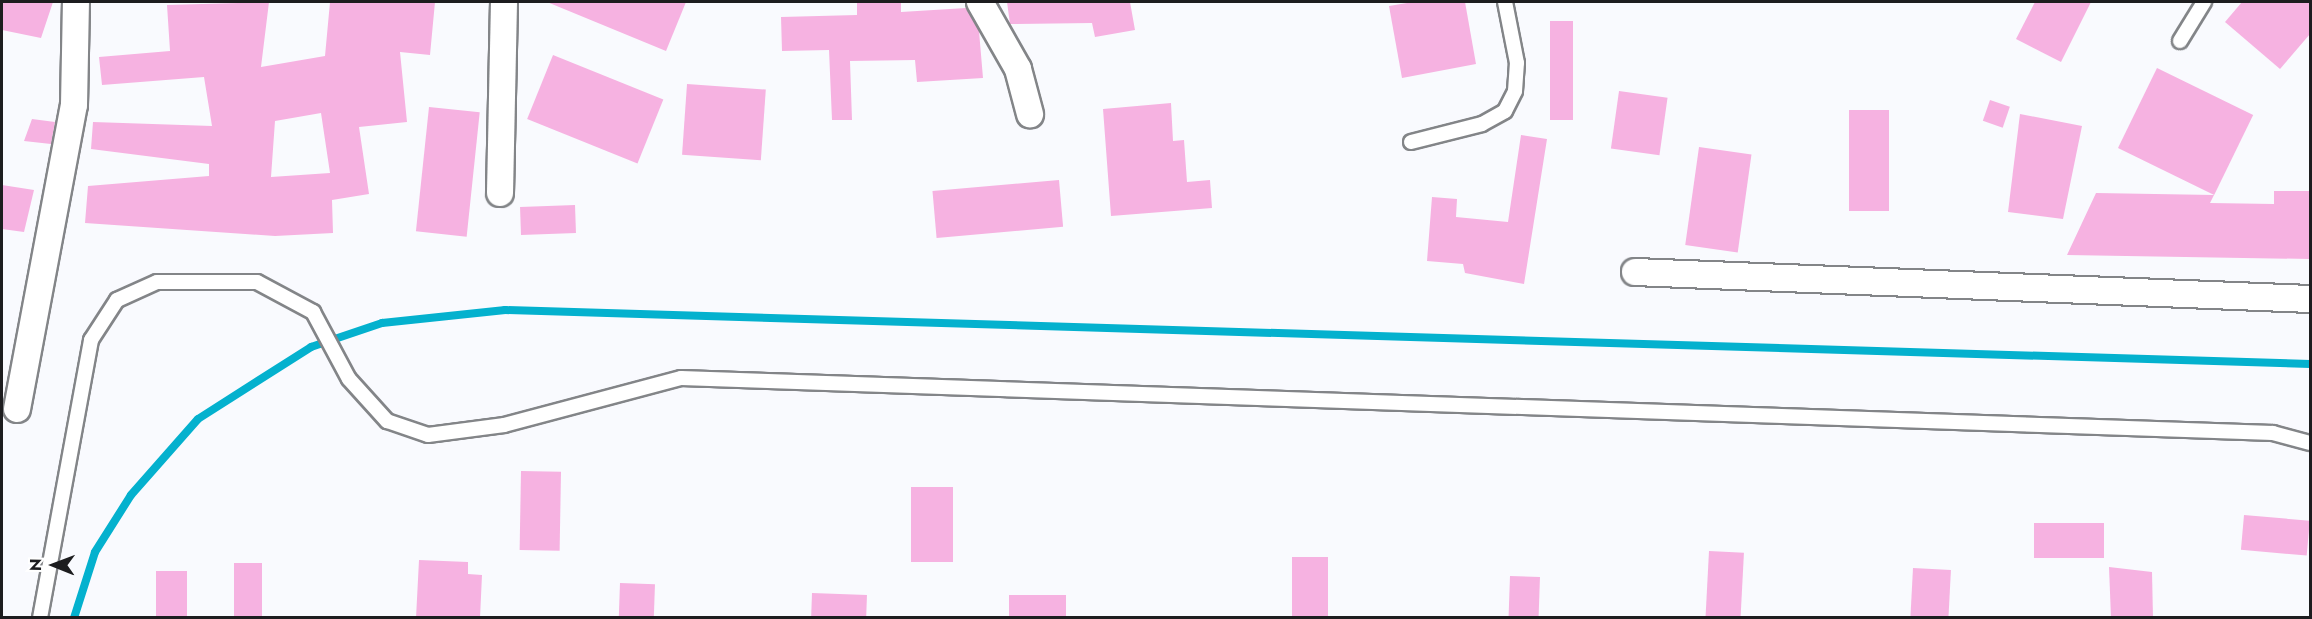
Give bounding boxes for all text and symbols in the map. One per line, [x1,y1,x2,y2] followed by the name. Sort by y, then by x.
[24,535,84,595] north arrow
[24,558,47,571] text: N

